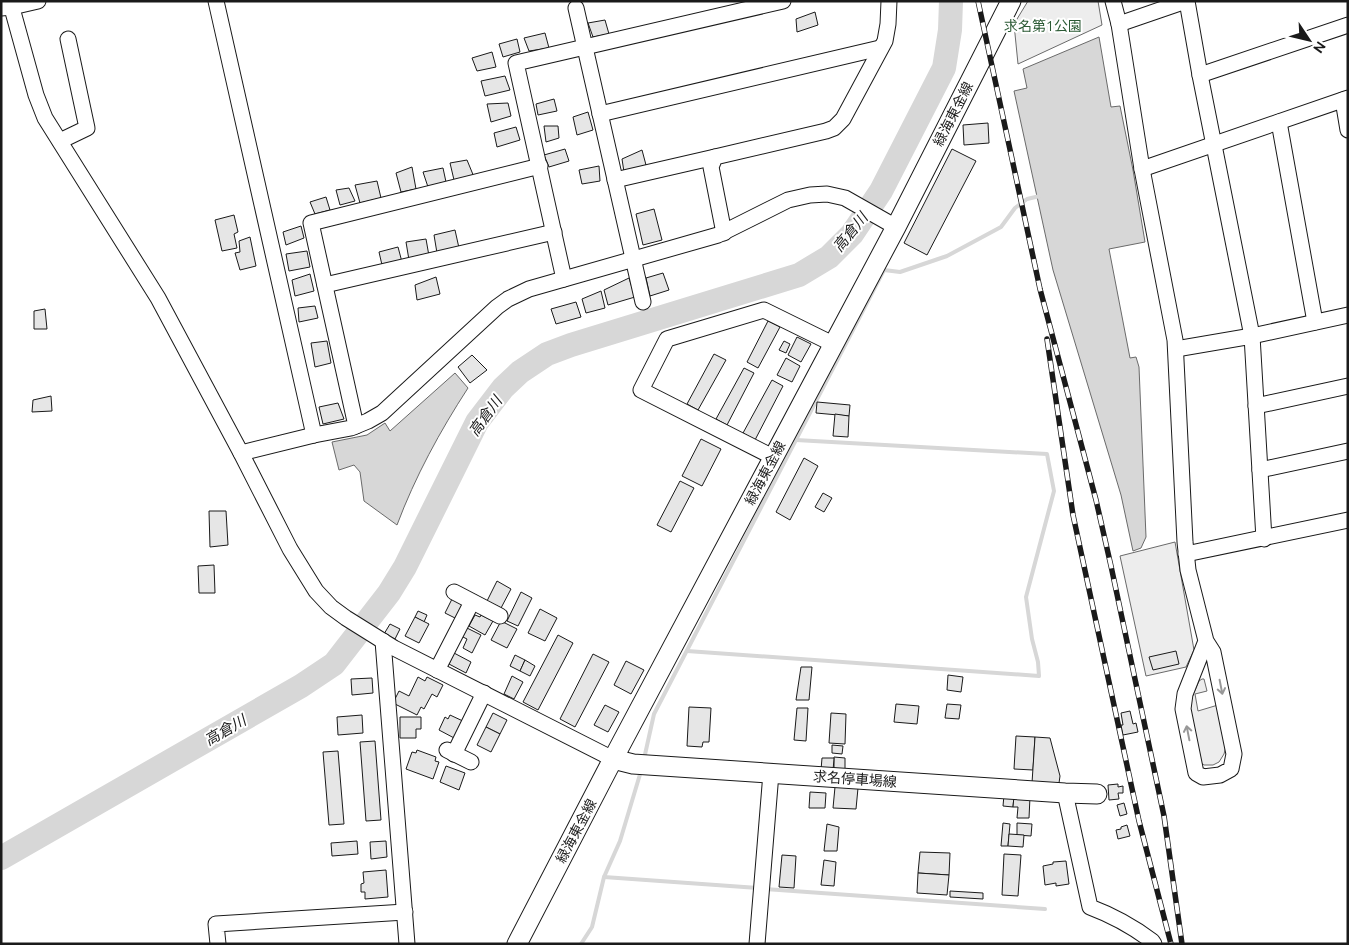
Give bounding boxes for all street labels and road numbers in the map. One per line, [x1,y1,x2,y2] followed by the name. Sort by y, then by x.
[930,79,976,149] street label: 緑海東金線
[742,438,788,508] street label: 緑海東金線
[813,768,897,790] street label: 求名停車場線
[553,796,599,866] street label: 緑海東金線

